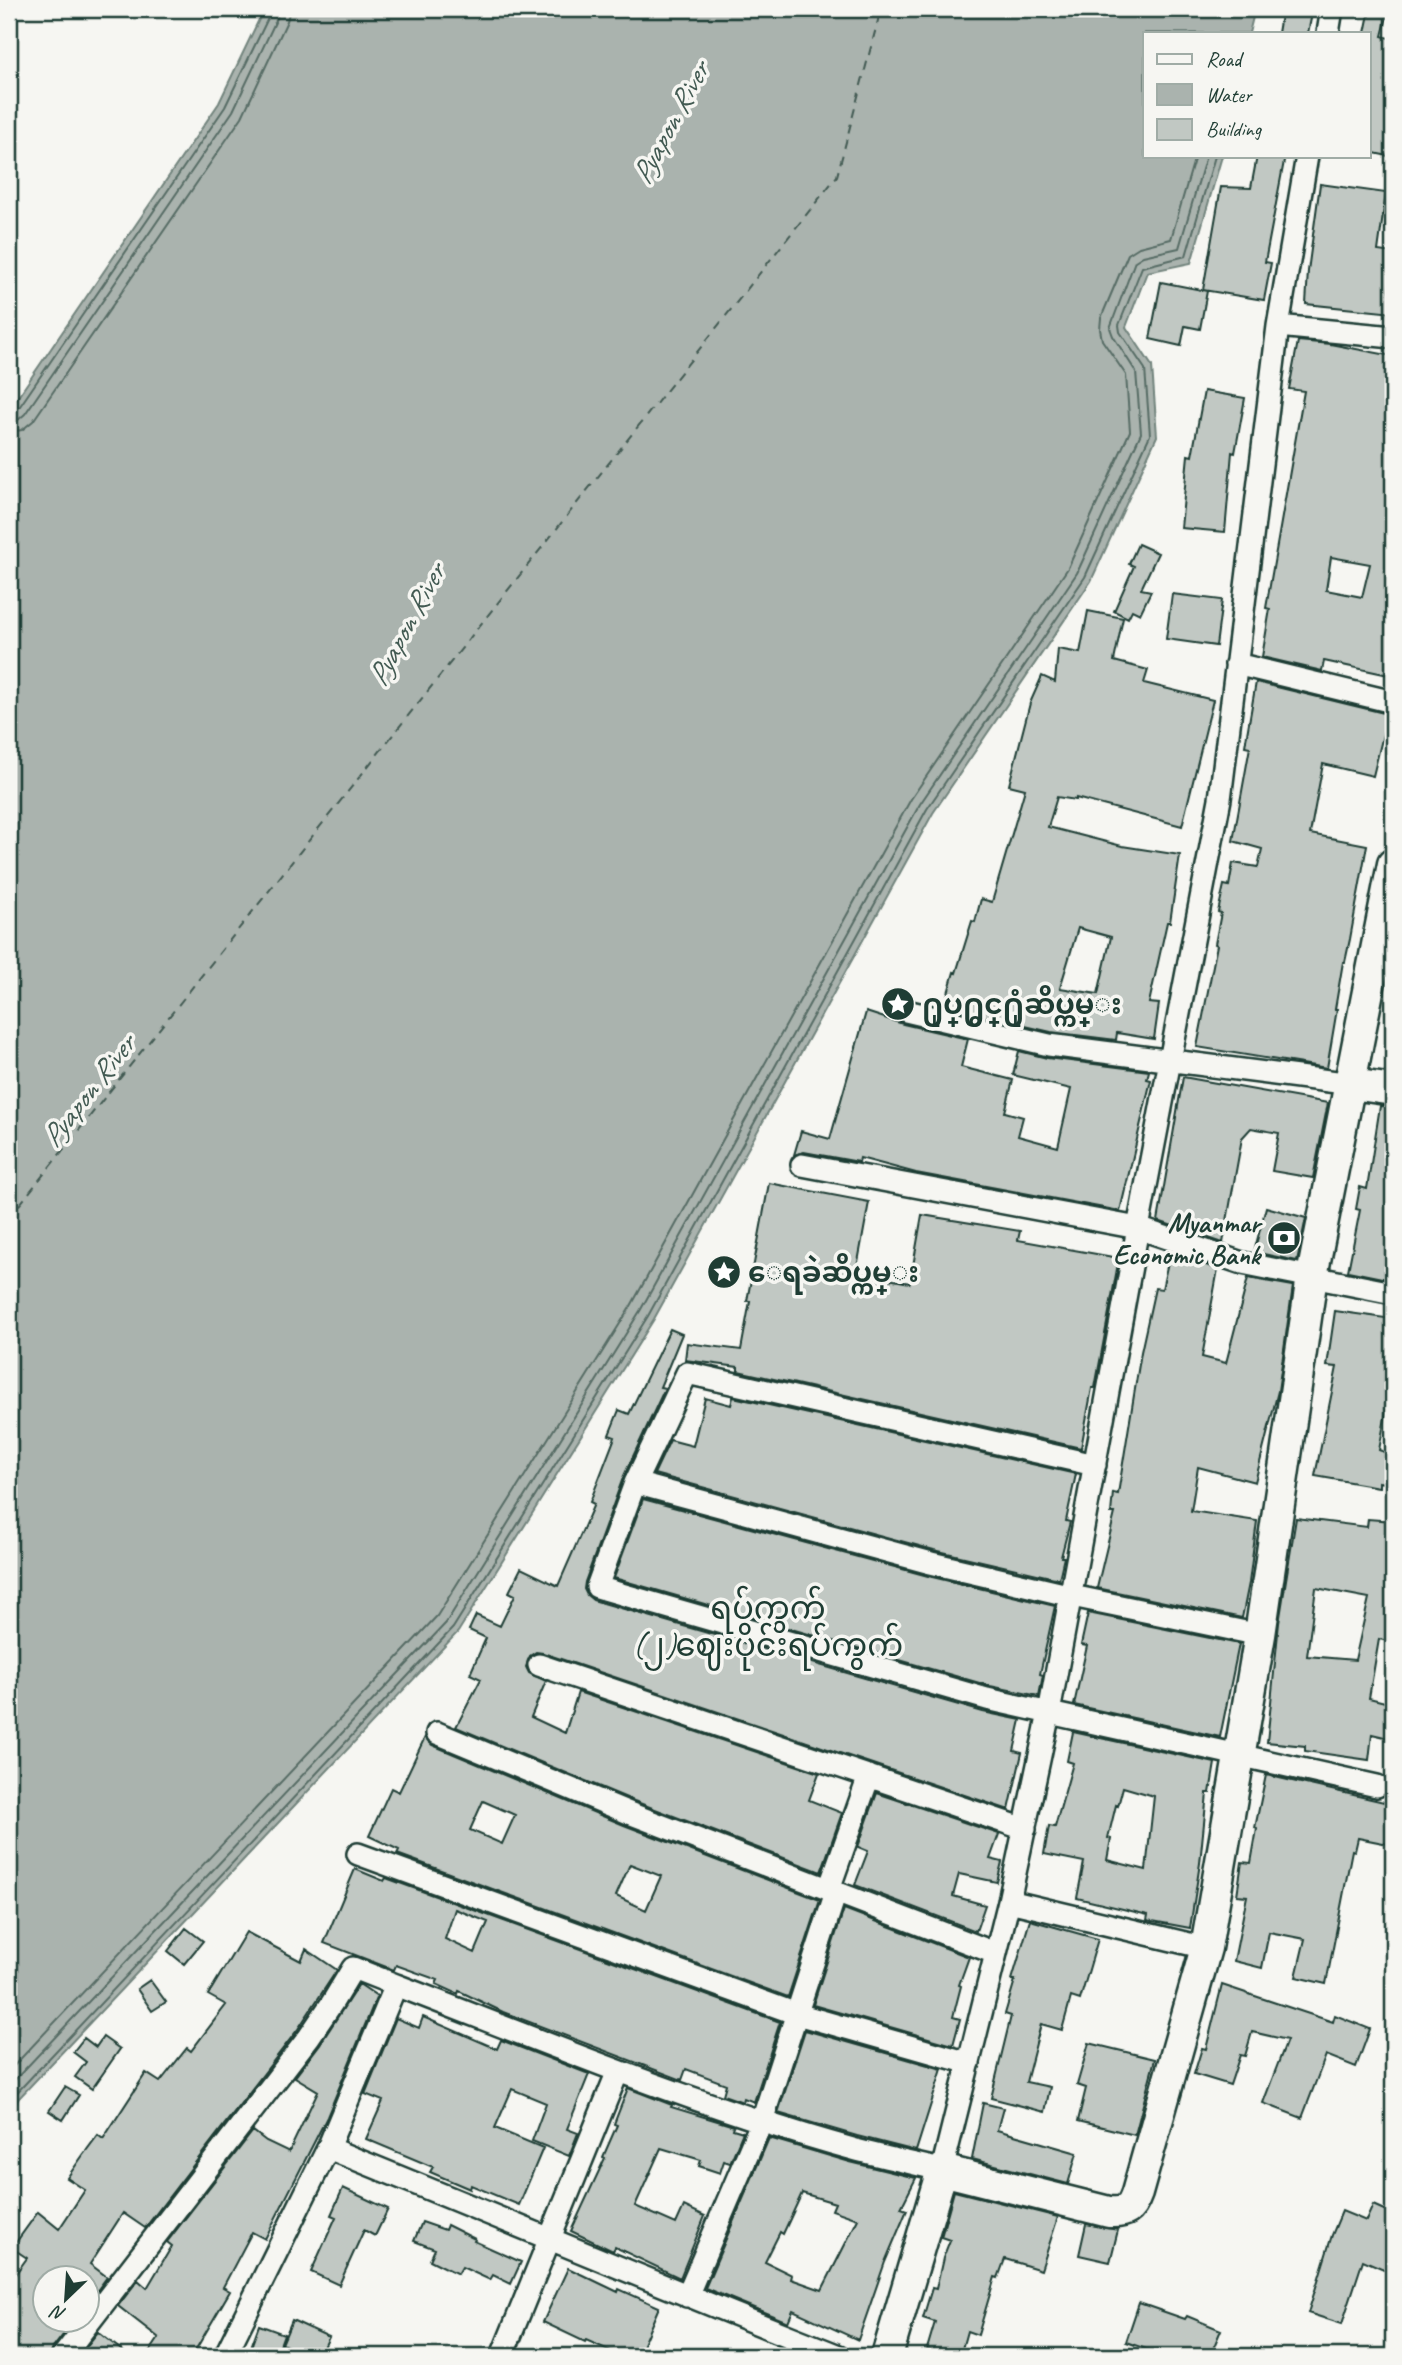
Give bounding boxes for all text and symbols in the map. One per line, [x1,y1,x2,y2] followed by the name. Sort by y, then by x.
[1143,32,1370,158] legend
[1206,46,1245,72] text: Road
[622,52,720,190] water label: Pyapon River
[1206,82,1253,108] text: Water
[1206,116,1263,142] text: Building
[358,554,456,692] water label: Pyapon River
[879,985,917,1023] place icon: ႐ုပ္႐ွင္႐ုံဆိပ္ကမ္း
[922,985,1122,1027] place label: ႐ုပ္႐ွင္႐ုံဆိပ္ကမ္း
[32,1024,146,1155] water label: Pyapon River
[1113,1205,1263,1272] place label: Myanmar Economic Bank
[1265,1219,1303,1257] bank icon: Myanmar Economic Bank
[705,1253,743,1291] place icon: ေရခဲဆိပ္ကမ္း
[748,1253,919,1295] place label: ေရခဲဆိပ္ကမ္း
[633,1585,903,1671] district label: ရပ်ကွက် (၂)ဈေးပိုင်းရပ်ကွက်
[32,2264,102,2334] north arrow
[46,2299,70,2327] text: N

